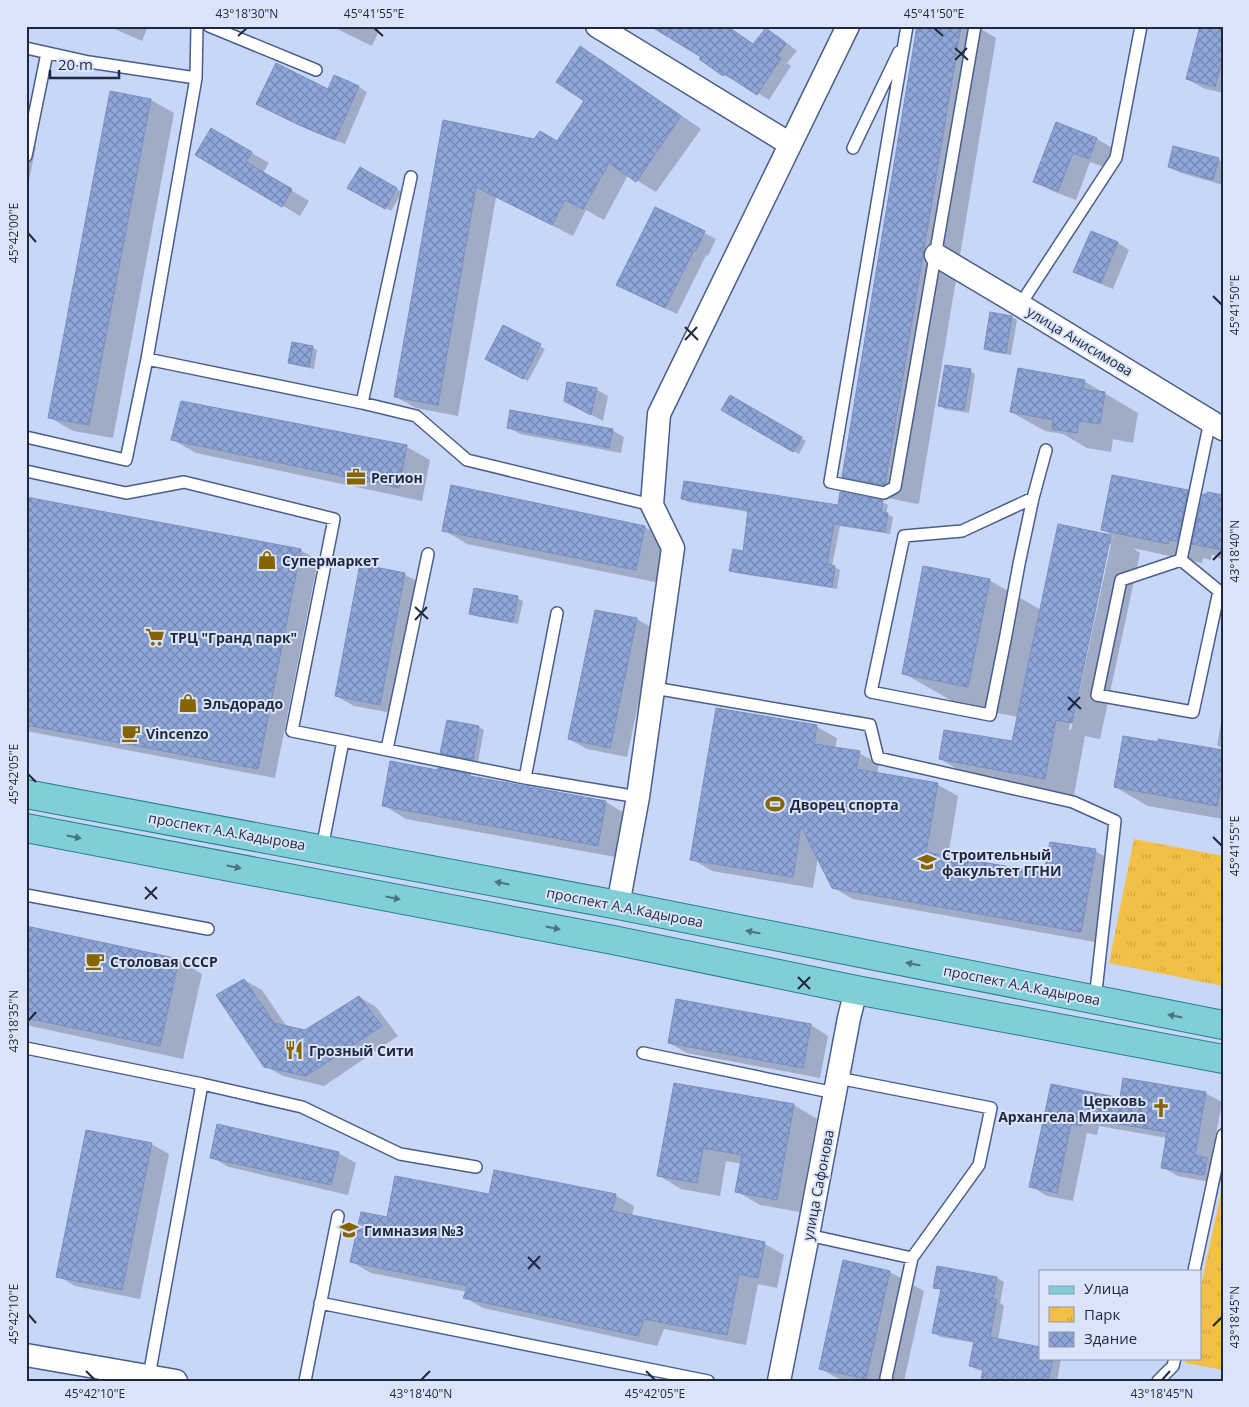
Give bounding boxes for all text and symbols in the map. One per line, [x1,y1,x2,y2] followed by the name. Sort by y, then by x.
[216,5,278,22] text: 43°18'30"N
[344,5,404,22] text: 45°41'55"E
[904,5,964,22] text: 45°41'50"E
[50,48,119,80] scale bar
[58,54,93,74] text: 20 m
[5,203,22,263] text: 45°42'00"E
[1226,275,1243,335] text: 45°41'50"E
[1023,302,1137,380] street label: улица Анисимова
[345,466,367,488] office icon: Регион
[371,468,423,487] place label: Регион
[1226,520,1243,582] text: 43°18'40"N
[256,549,278,571] shop icon: Супермаркет
[282,551,379,570] place label: Супермаркет
[144,626,166,648] supermarket icon: ТРЦ "Гранд парк"
[170,628,297,647] place label: ТРЦ "Гранд парк"
[177,692,199,714] shop icon: Эльдорадо
[203,694,283,713] place label: Эльдорадо
[120,722,142,744] cafe icon: Vincenzo
[146,724,209,743] place label: Vincenzo
[5,744,22,804] text: 45°42'05"E
[764,793,786,815] sports icon: Дворец спорта
[790,795,899,814] place label: Дворец спорта
[147,808,307,854] street label: проспект А.А.Кадырова
[1226,816,1243,876] text: 45°41'55"E
[67,833,82,841] one-way arrow
[942,845,1061,880] place label: Строительный факультет ГГНИ
[916,851,938,873] school or university icon: Строительный факультет ГГНИ
[226,864,242,872] one-way arrow
[493,878,509,886] one-way arrow
[545,882,705,932] street label: проспект А.А.Кадырова
[386,894,402,902] one-way arrow
[545,925,561,933] one-way arrow
[746,928,761,936] one-way arrow
[84,950,106,972] cafe icon: Столовая СССР
[110,952,218,971] place label: Столовая СССР
[904,959,920,967] one-way arrow
[942,960,1102,1010] street label: проспект А.А.Кадырова
[5,990,22,1052] text: 43°18'35"N
[1167,1011,1183,1019] one-way arrow
[283,1039,305,1061] restaurant icon: Грозный Сити
[309,1041,414,1060] place label: Грозный Сити
[998,1091,1146,1126] place label: Церковь Архангела Михаила
[1150,1097,1172,1119] church icon: Церковь Архангела Михаила
[798,1128,838,1242] street label: улица Сафонова
[338,1219,360,1241] school or university icon: Гимназия №3
[364,1221,464,1240] place label: Гимназия №3
[1039,1270,1202,1360] legend
[1084,1278,1129,1298] text: Улица
[5,1284,22,1344] text: 45°42'10"E
[1226,1286,1243,1348] text: 43°18'45"N
[1084,1304,1120,1324] text: Парк
[1084,1328,1137,1348] text: Здание
[65,1385,125,1402] text: 45°42'10"E
[390,1385,452,1402] text: 43°18'40"N
[625,1385,685,1402] text: 45°42'05"E
[1131,1385,1193,1402] text: 43°18'45"N

